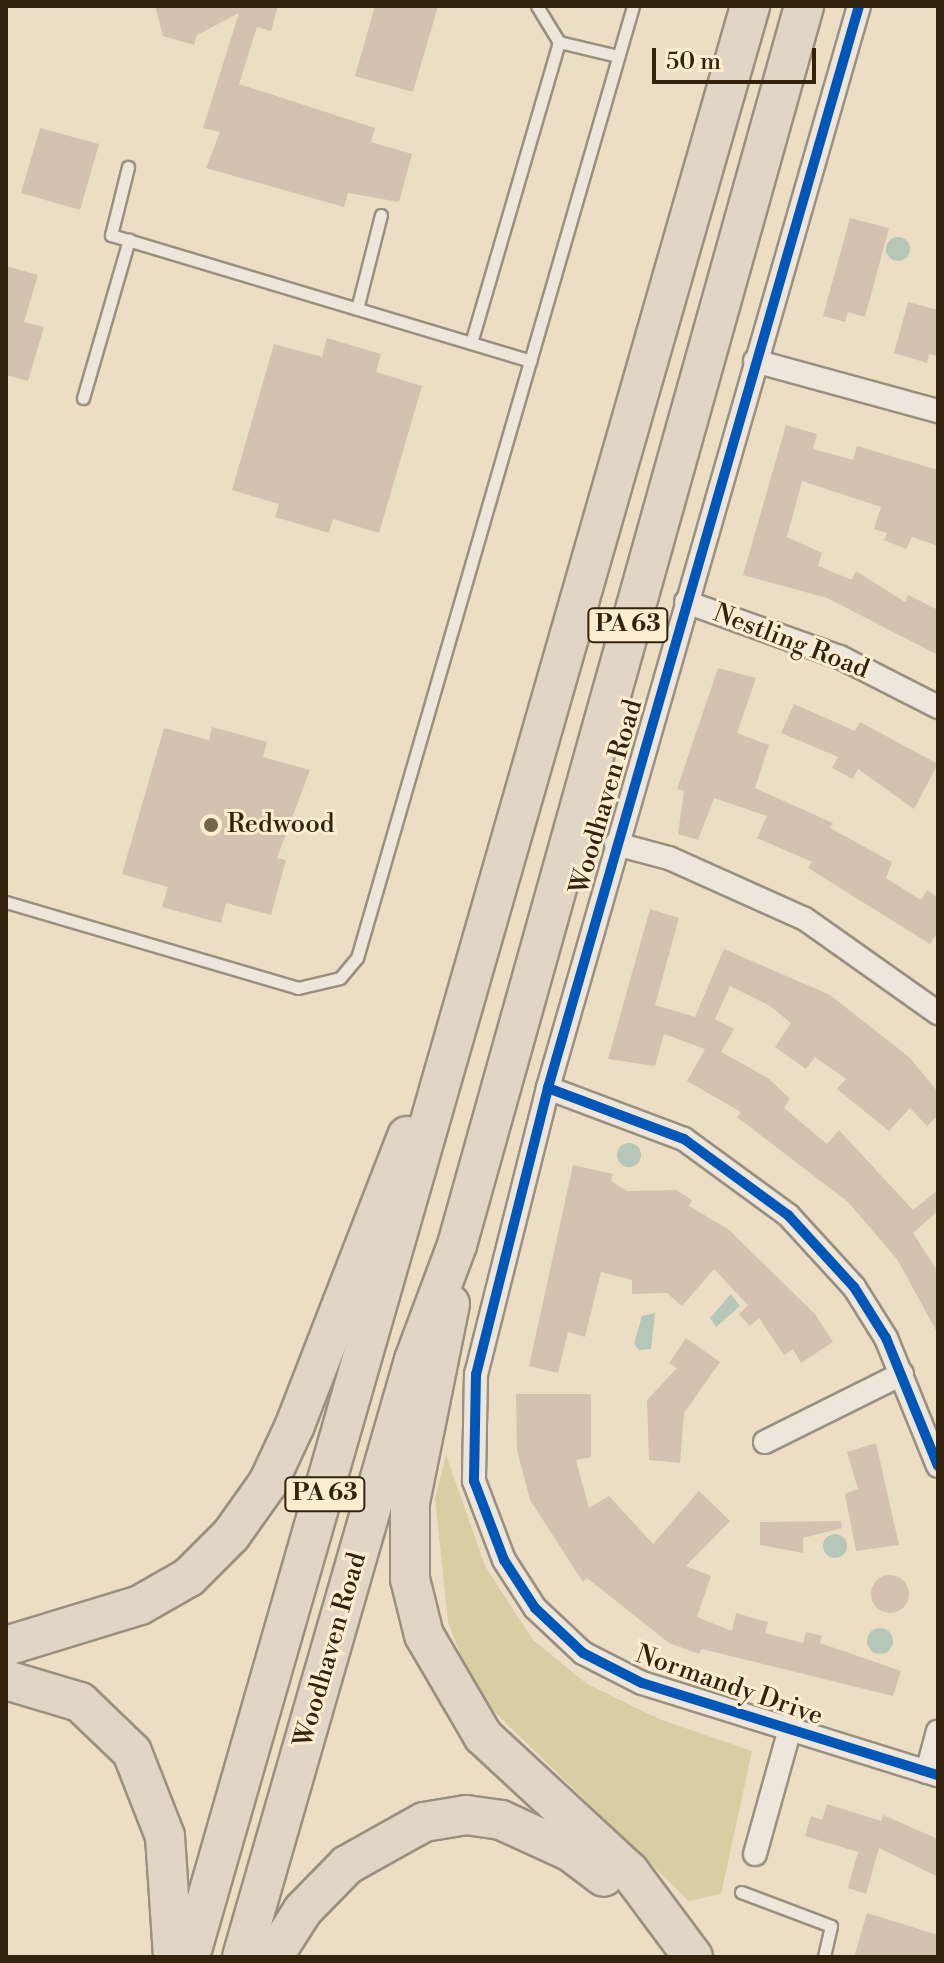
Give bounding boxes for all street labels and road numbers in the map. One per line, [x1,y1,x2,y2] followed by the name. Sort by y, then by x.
[709,598,873,686] street label: Nestling Road
[586,605,670,645] road number: PA 63
[564,696,650,898] street label: Woodhaven Road
[283,1474,367,1514] road number: PA 63
[288,1549,374,1751] street label: Woodhaven Road
[631,1639,827,1733] street label: Normandy Drive

